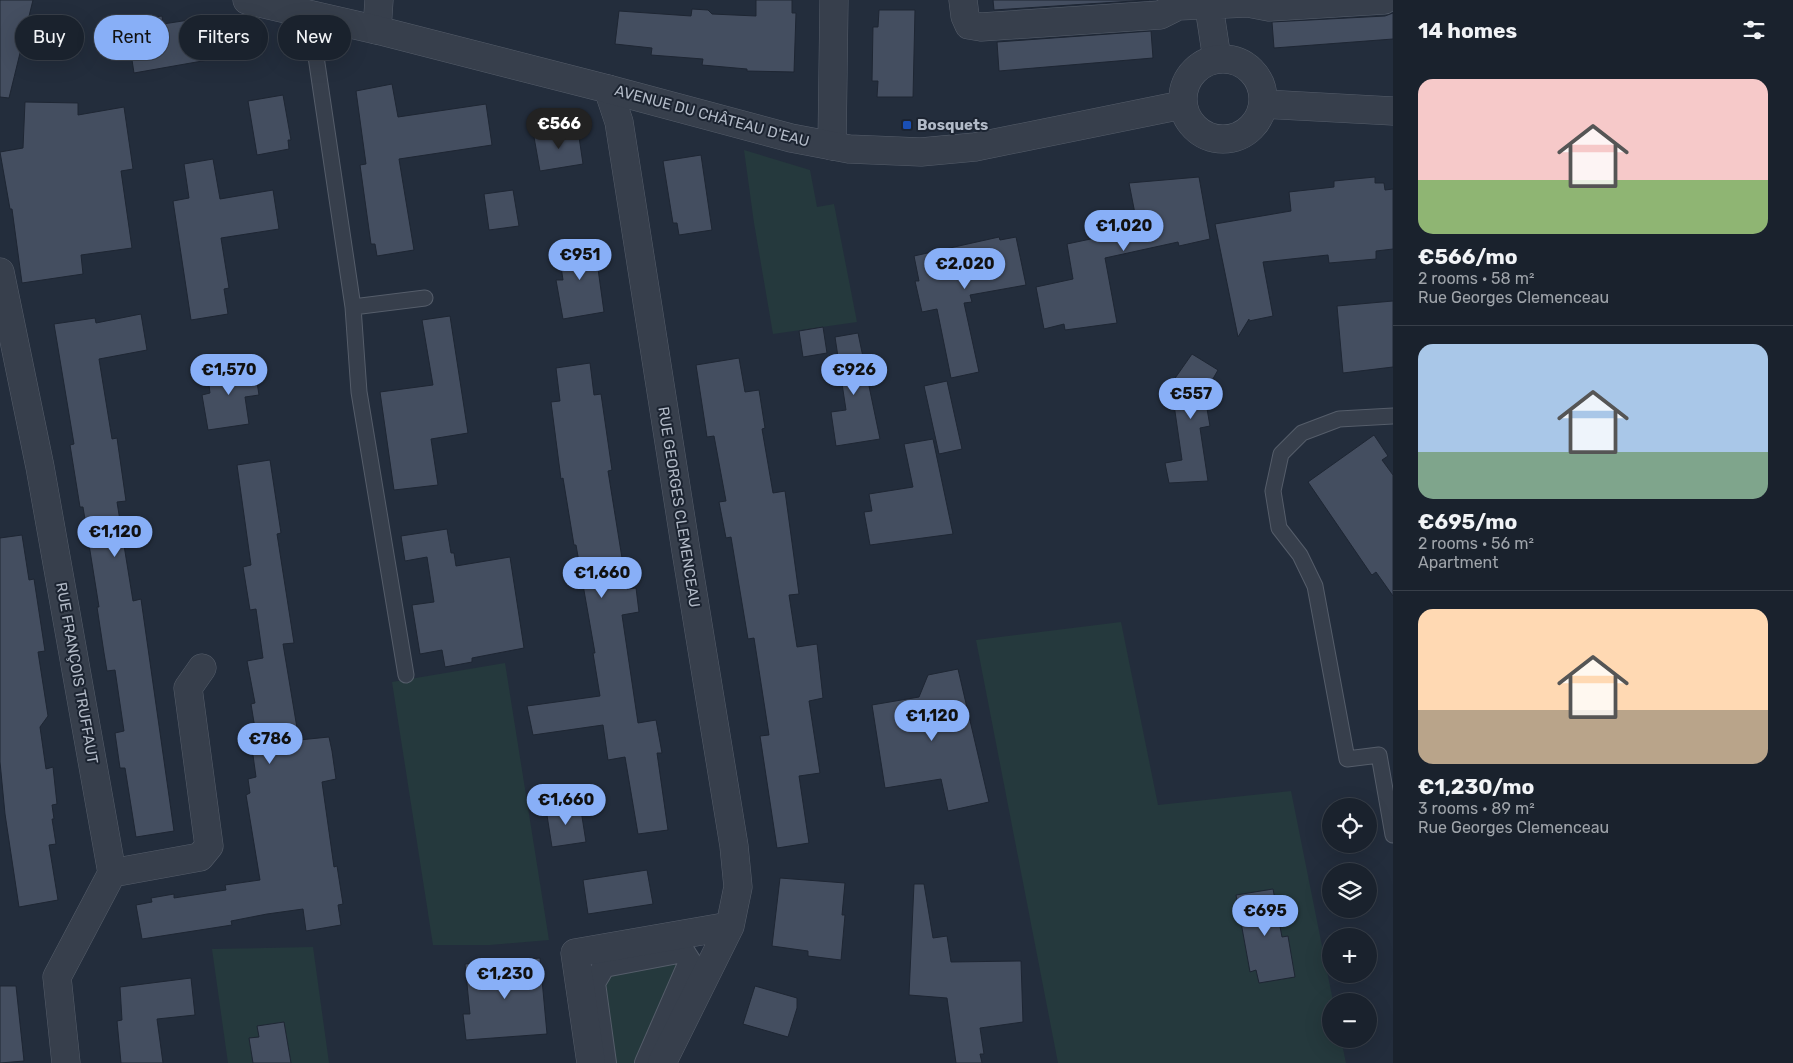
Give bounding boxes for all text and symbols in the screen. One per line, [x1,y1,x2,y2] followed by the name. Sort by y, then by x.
[15,15,84,60] chip: Buy
[94,15,169,60] chip: Rent
[179,15,268,60] chip: Filters
[278,15,351,60] chip: New
[1740,16,1768,44] icon: filters
[1418,18,1517,43] text: 14 homes
[613,81,811,151] street label: AVENUE DU CHÂTEAU D'EAU
[529,108,589,150] pin: €566
[1548,111,1638,201] icon: home
[537,114,581,133] text: €566
[917,116,988,134] place label: Bosquets
[901,119,913,131] marker: Bosquets
[1083,210,1165,252] pin: €1,020
[1095,216,1153,235] text: €1,020
[550,238,610,281] pin: €951
[1418,244,1518,269] text: €566/mo
[560,245,601,264] text: €951
[924,248,1006,290] pin: €2,020
[935,254,995,273] text: €2,020
[1418,269,1534,288] text: 2 rooms · 58 m²
[1418,288,1609,307] text: Rue Georges Clemenceau
[188,354,270,396] pin: €1,570
[824,354,884,396] pin: €926
[201,360,257,379] text: €1,570
[832,360,876,379] text: €926
[1548,377,1638,467] icon: home
[1161,378,1221,420] pin: €557
[1170,384,1212,403] text: €557
[654,405,704,609] street label: RUE GEORGES CLEMENCEAU
[1418,509,1517,534] text: €695/mo
[74,516,156,558] pin: €1,120
[88,522,142,541] text: €1,120
[1418,534,1534,553] text: 2 rooms · 56 m²
[1418,553,1498,572] text: Apartment
[561,556,643,599] pin: €1,660
[574,563,630,582] text: €1,660
[52,581,102,765] street label: RUE FRANÇOIS TRUFFAUT
[1548,642,1638,732] icon: home
[891,700,973,742] pin: €1,120
[905,706,959,725] text: €1,120
[240,722,300,765] pin: €786
[249,729,291,748] text: €786
[1418,774,1534,799] text: €1,230/mo
[525,784,607,826] pin: €1,660
[538,790,594,809] text: €1,660
[1322,798,1377,1048] map controls
[1322,798,1377,853] button: locate
[1418,799,1535,818] text: 3 rooms · 89 m²
[1418,818,1609,837] text: Rue Georges Clemenceau
[1322,863,1377,918] button: layers
[1235,894,1295,937] pin: €695
[1243,901,1287,920] text: €695
[1322,928,1377,983] button: +
[464,958,546,1000] pin: €1,230
[477,964,533,983] text: €1,230
[1322,993,1377,1048] button: −

